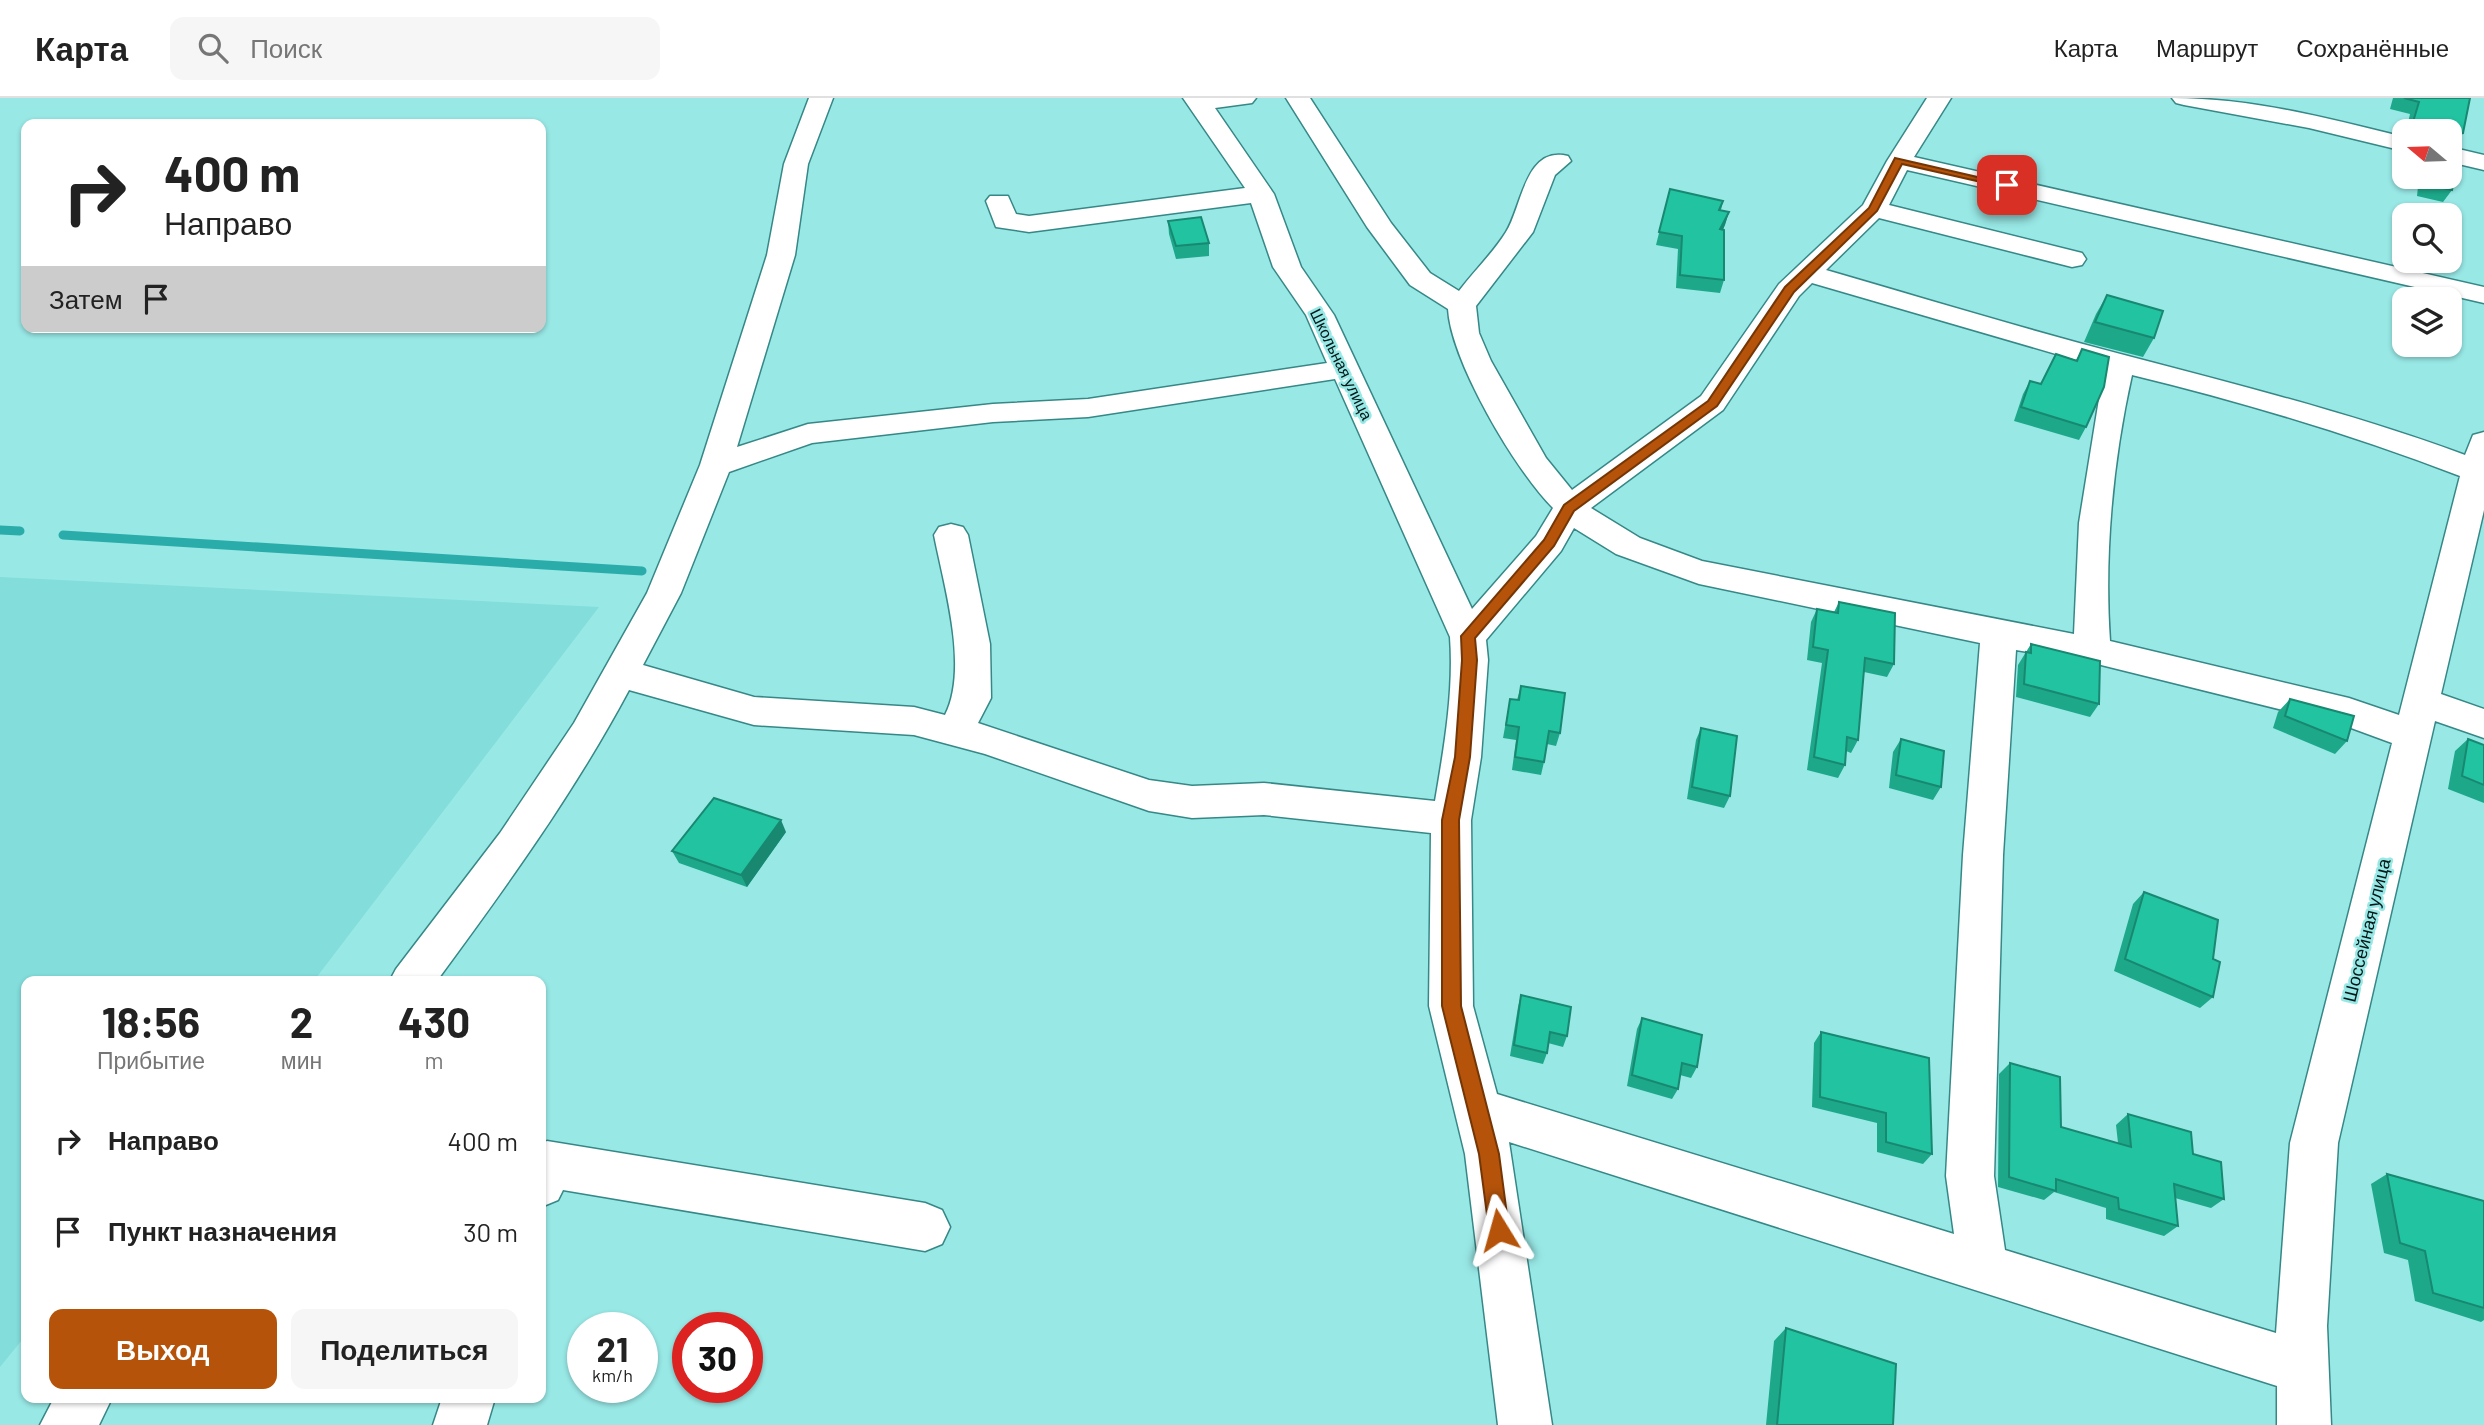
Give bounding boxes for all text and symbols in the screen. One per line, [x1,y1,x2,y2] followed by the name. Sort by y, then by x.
[170,17,660,80] search box
[35,28,128,68] text: Карта
[194,29,232,67] icon: search
[250,32,322,63] text: Поиск
[2054,33,2118,62] text: Карта
[2156,33,2258,62] text: Маршрут
[2296,33,2449,62] text: Сохранённые
[2392,119,2462,189] north arrow
[2392,119,2462,357] map controls
[164,143,300,202] text: 400 m
[49,147,140,238] icon: right
[1977,155,2037,215] pin
[1988,166,2026,204] icon: arrive
[164,203,292,241] text: Направо
[2392,203,2462,273] button: search
[137,280,175,318] icon: arrive
[49,283,123,314] text: Затем
[2392,287,2462,357] button: layers
[1307,305,1377,423] street label: Школьная улица
[2338,855,2395,1004] street label: Шоссейная улица
[102,996,200,1046] text: 18:56
[290,996,313,1046] text: 2
[398,996,470,1046] text: 430
[97,1046,205,1074] text: Прибытие
[281,1046,322,1074] text: мин
[425,1046,444,1074] text: m
[49,1122,87,1160] icon: right
[108,1124,219,1155] text: Направо
[448,1125,518,1156] text: 400 m
[1462,1193,1536,1267] position arrow
[49,1213,87,1251] icon: arrive
[108,1215,337,1246] text: Пункт назначения
[463,1216,518,1247] text: 30 m
[49,1309,277,1389] button: Выход
[291,1309,518,1389] button: Поделиться
[672,1312,763,1403] speed limit sign: 30
[597,1327,628,1369] text: 21
[592,1364,633,1386] text: km/h

